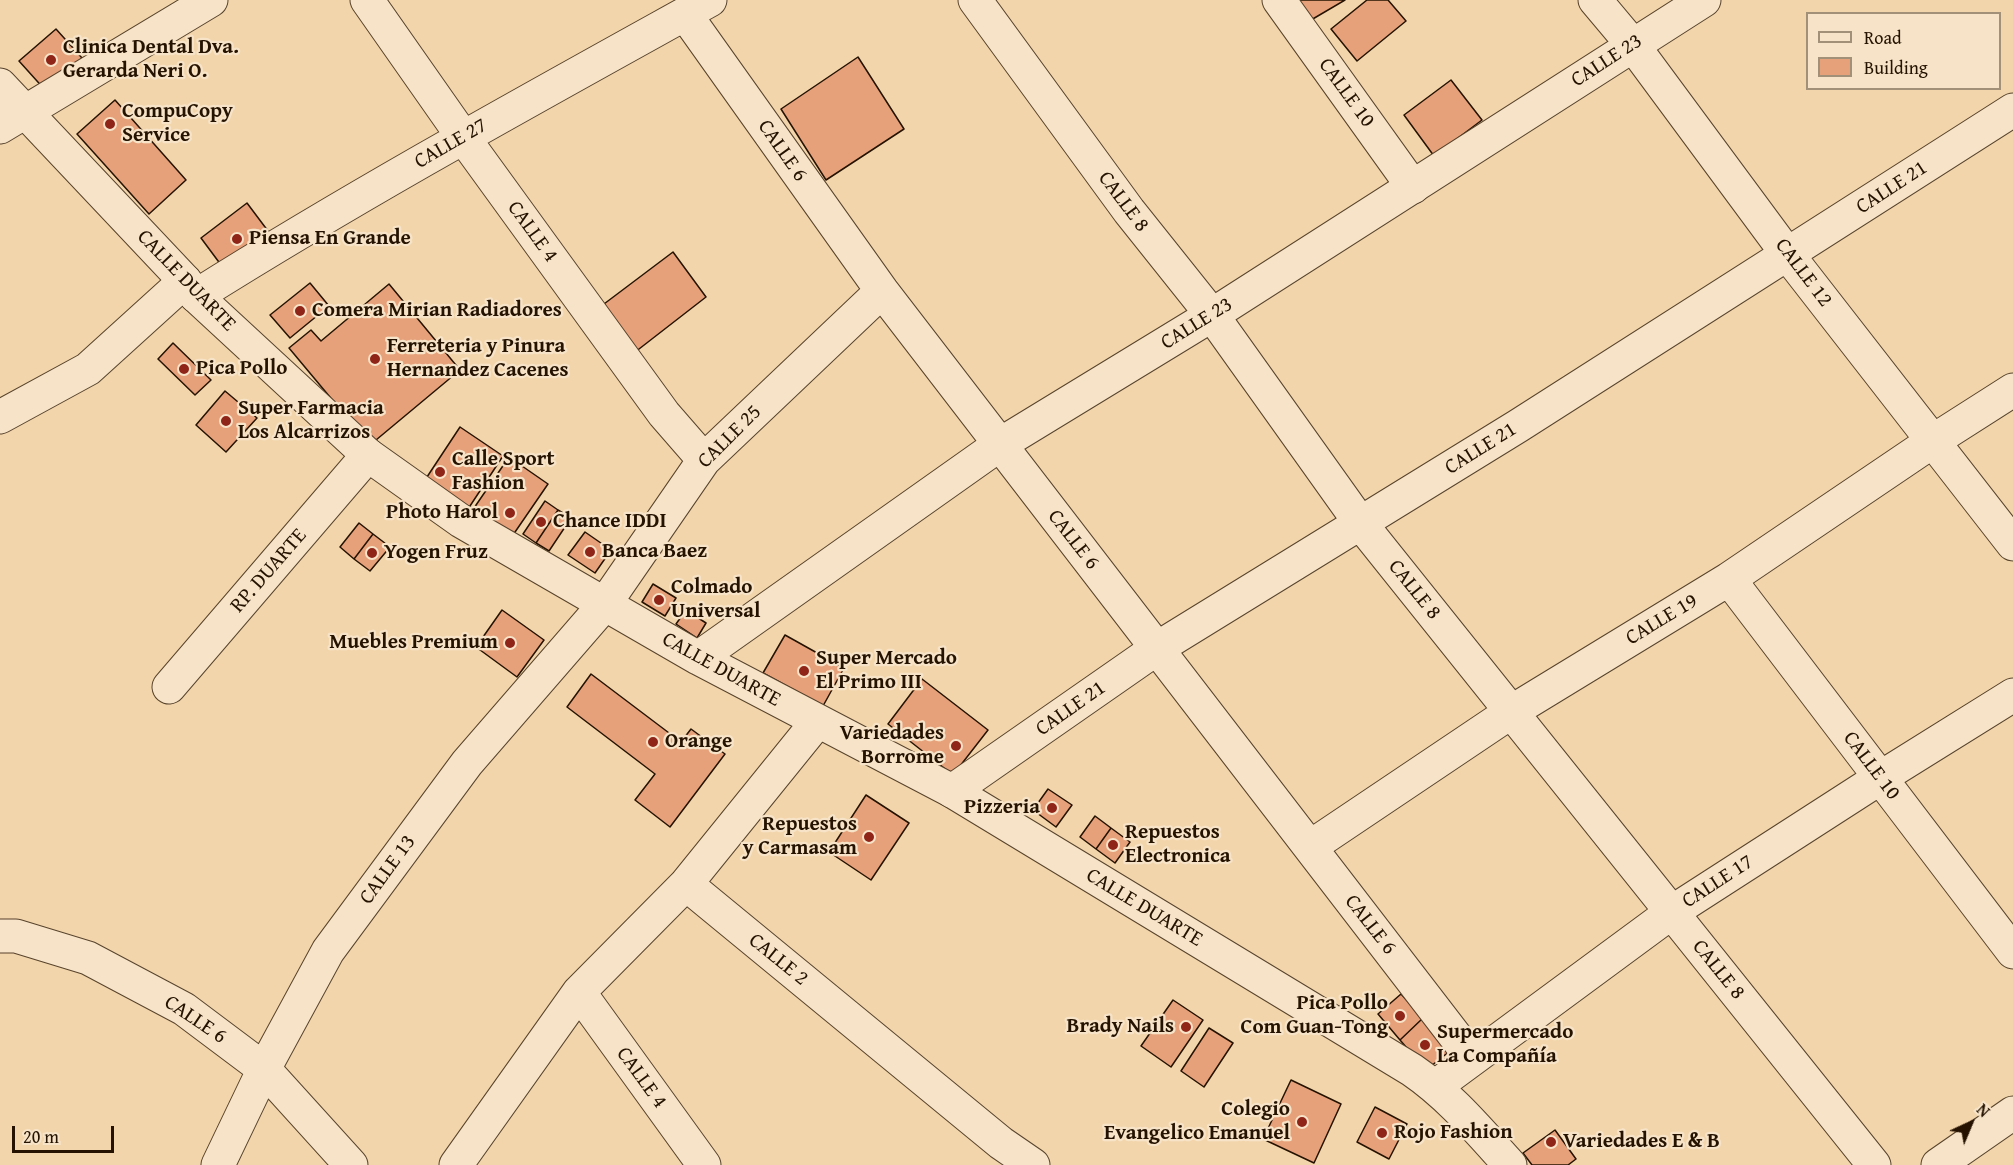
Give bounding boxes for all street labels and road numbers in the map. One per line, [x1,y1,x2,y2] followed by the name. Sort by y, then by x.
[1567,29,1647,93] street label: CALLE 23
[1312,53,1380,133] street label: CALLE 10
[410,113,492,175] street label: CALLE 27
[752,115,812,187] street label: CALLE 6
[1852,156,1932,220] street label: CALLE 21
[1092,167,1154,237] street label: CALLE 8
[501,197,563,267] street label: CALLE 4
[131,225,241,337] street label: CALLE DUARTE
[1769,234,1837,312] street label: CALLE 12
[1157,292,1237,356] street label: CALLE 23
[693,400,767,474] street label: CALLE 25
[1441,417,1521,481] street label: CALLE 21
[1042,505,1104,575] street label: CALLE 6
[226,524,312,618] street label: RP. DUARTE
[1382,555,1446,625] street label: CALLE 8
[1621,589,1703,651] street label: CALLE 19
[657,627,785,713] street label: CALLE DUARTE
[1031,676,1111,742] street label: CALLE 21
[1837,727,1905,805] street label: CALLE 10
[354,830,422,910] street label: CALLE 13
[1678,850,1758,914] street label: CALLE 17
[1081,863,1207,953] street label: CALLE DUARTE
[1339,890,1401,960] street label: CALLE 6
[743,928,813,992] street label: CALLE 2
[1686,935,1750,1005] street label: CALLE 8
[159,990,231,1050] street label: CALLE 6
[610,1043,672,1113] street label: CALLE 4

